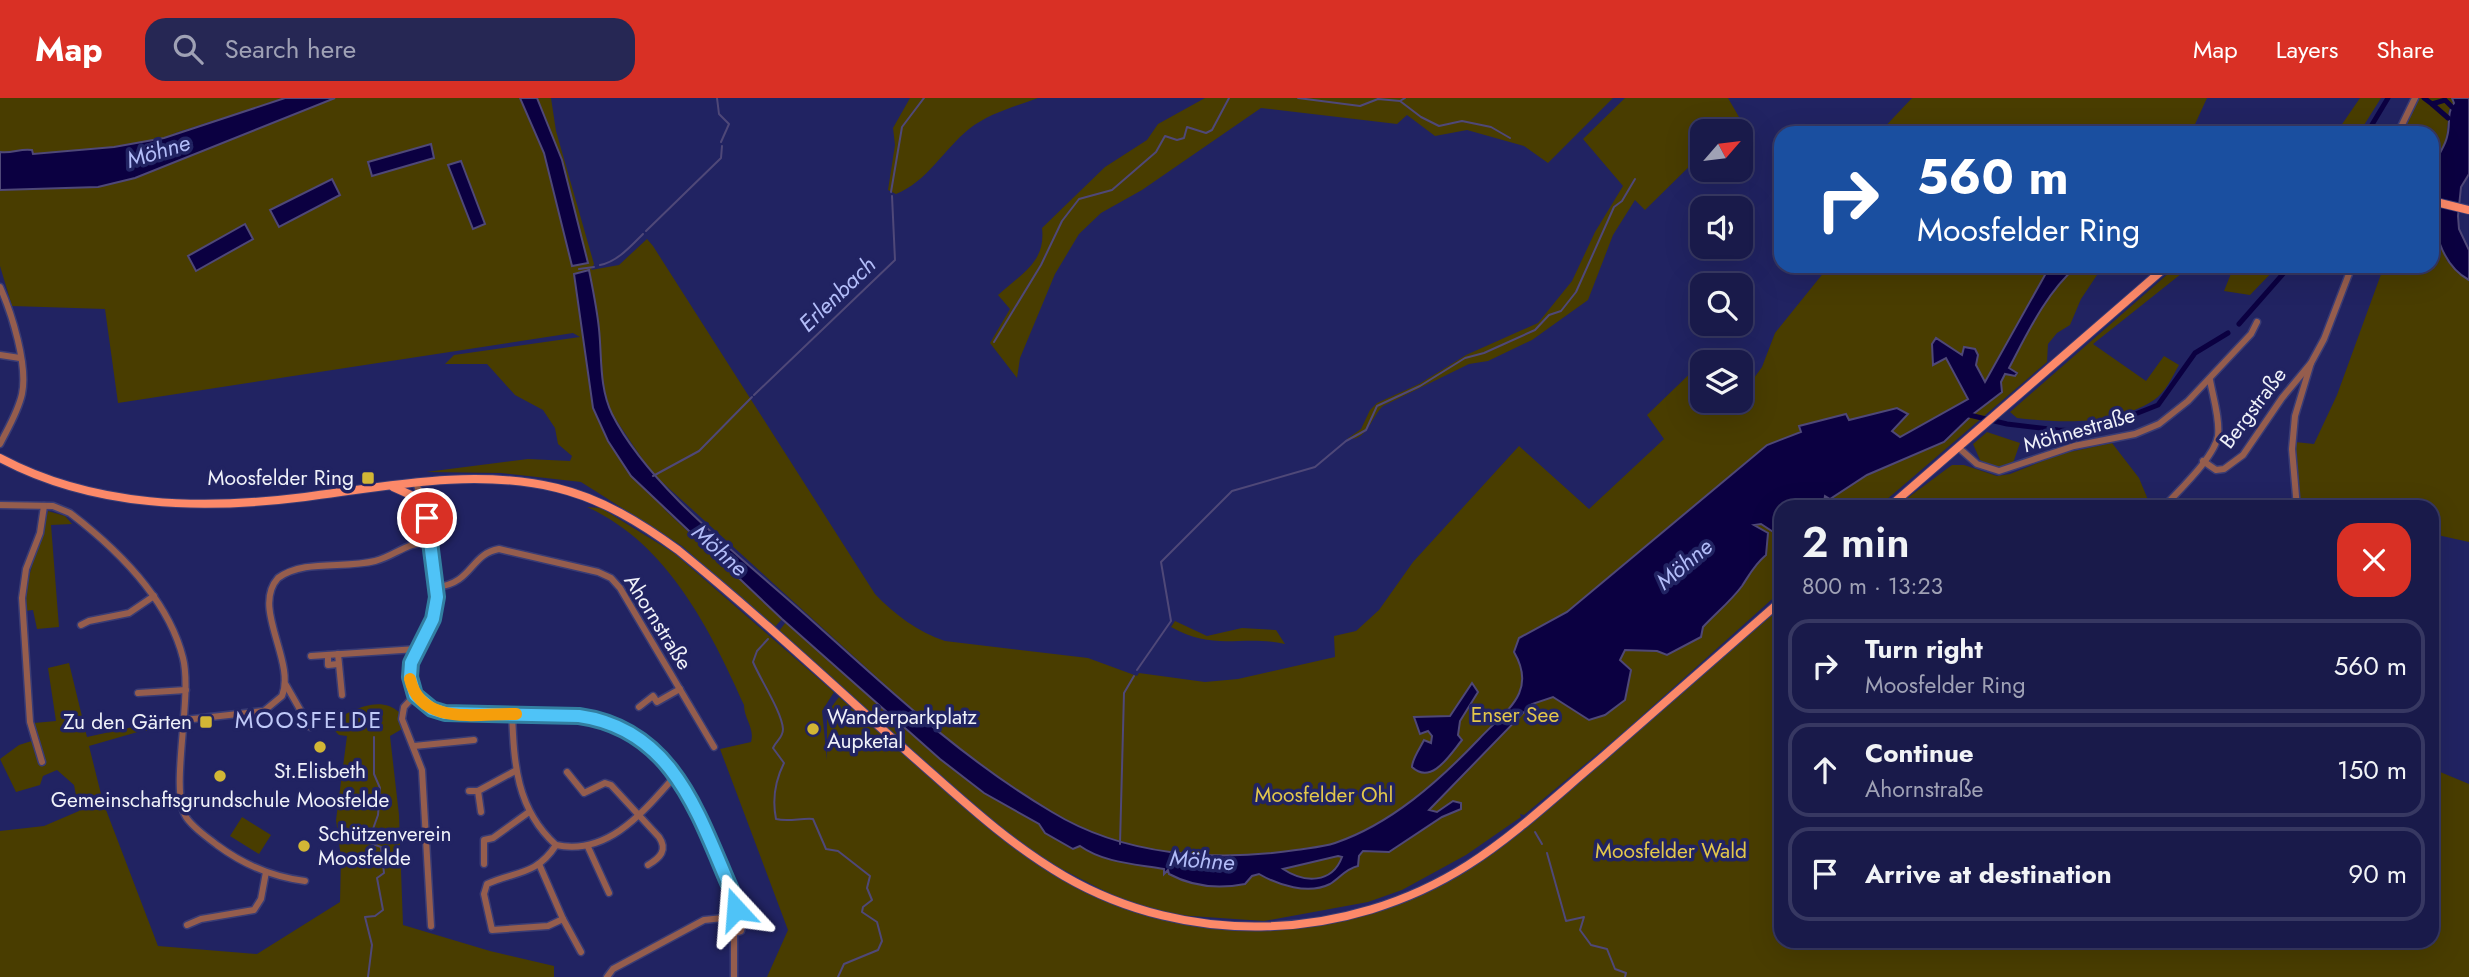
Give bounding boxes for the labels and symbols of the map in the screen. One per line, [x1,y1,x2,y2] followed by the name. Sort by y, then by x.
[1690,119,1754,182] north arrow
[122,125,195,177] water label: Möhne
[791,248,883,340] water label: Erlenbach
[2212,361,2294,455] street label: Bergstraße
[2020,400,2139,460] street label: Möhnestraße
[207,463,354,493] place label: Moosfelder Ring
[360,470,376,486] marker: Moosfelder Ring
[397,488,457,548] pin
[684,516,756,585] water label: Möhne
[1648,530,1720,598] water label: Möhne
[617,568,699,676] street label: Ahornstraße
[1471,700,1559,730] park label: Enser See
[827,702,977,756] place label: Wanderparkplatz Aupketal
[235,703,383,737] district label: MOOSFELDE
[63,707,192,737] place label: Zu den Gärten
[198,714,214,730] marker: Zu den Gärten
[805,721,821,737] marker: Wanderparkplatz Aupketal
[312,739,328,755] marker: St.Elisbeth
[274,756,366,786] place label: St.Elisbeth
[212,768,228,784] marker: Gemeinschaftsgrundschule Moosfelde
[1255,780,1393,810] park label: Moosfelder Ohl
[51,785,389,815] place label: Gemeinschaftsgrundschule Moosfelde
[318,819,452,873] place label: Schützenverein Moosfelde
[1595,836,1747,866] park label: Moosfelder Wald
[296,838,312,854] marker: Schützenverein Moosfelde
[1168,841,1236,879] water label: Möhne
[699,872,773,946] position arrow

